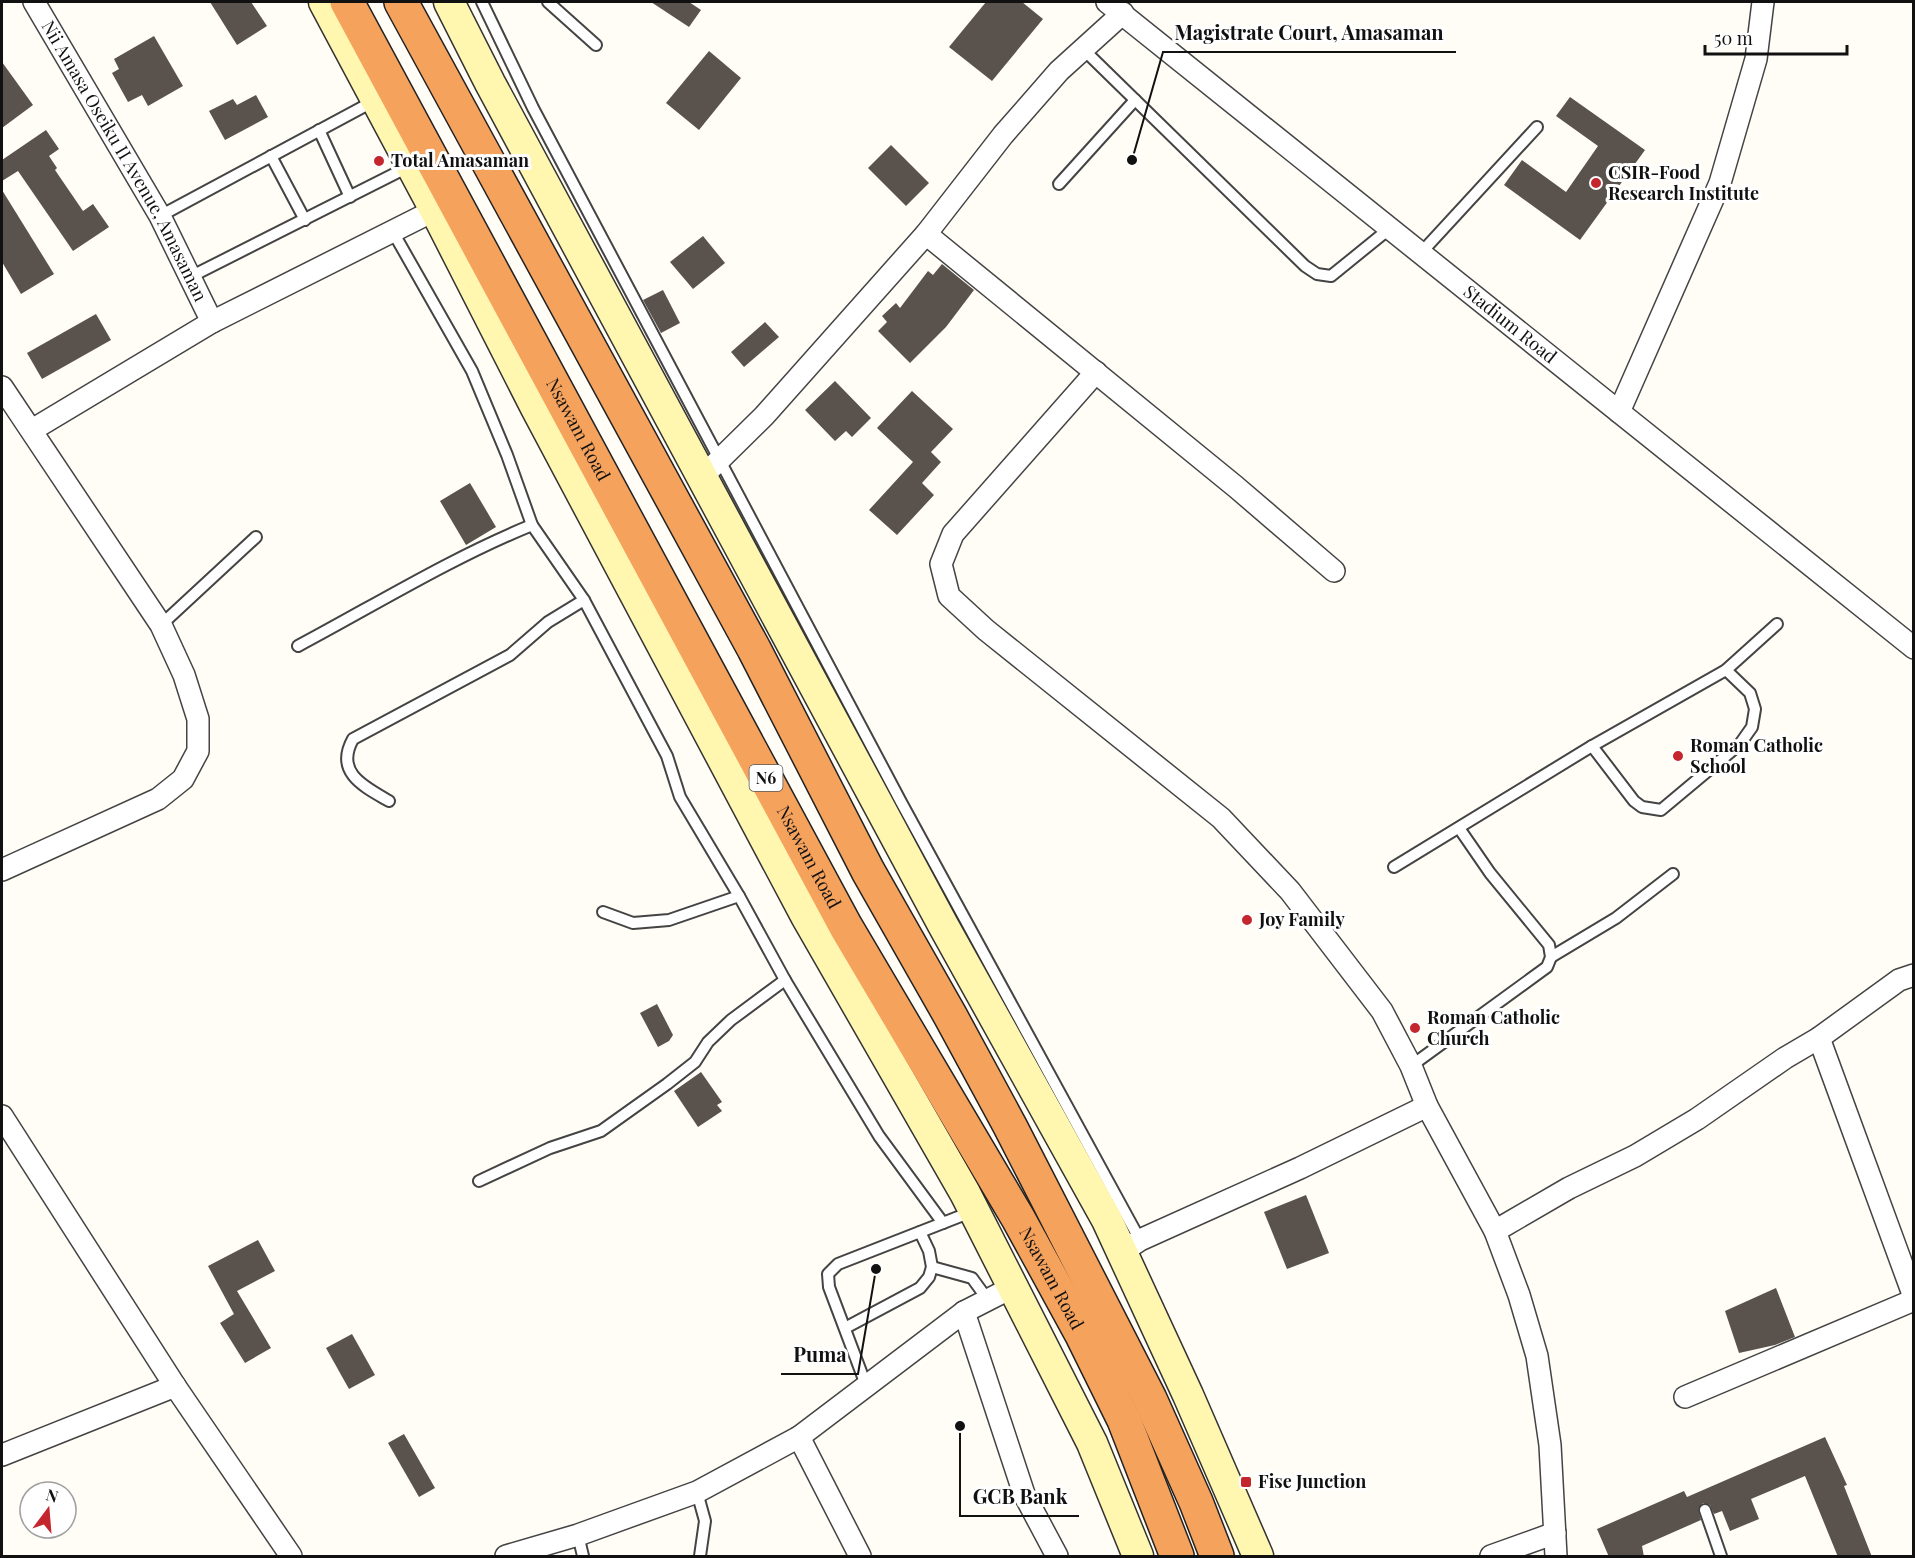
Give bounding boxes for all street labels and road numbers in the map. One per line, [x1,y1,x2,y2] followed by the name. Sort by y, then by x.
[37,16,213,305] street label: Nii Amasa Oseiku II Avenue, Amasaman
[1459,279,1562,369] street label: Stadium Road
[541,374,616,485] street label: Nsawam Road
[750,765,783,791] road number: N6
[772,801,847,913] street label: Nsawam Road
[1014,1222,1090,1334] street label: Nsawam Road

